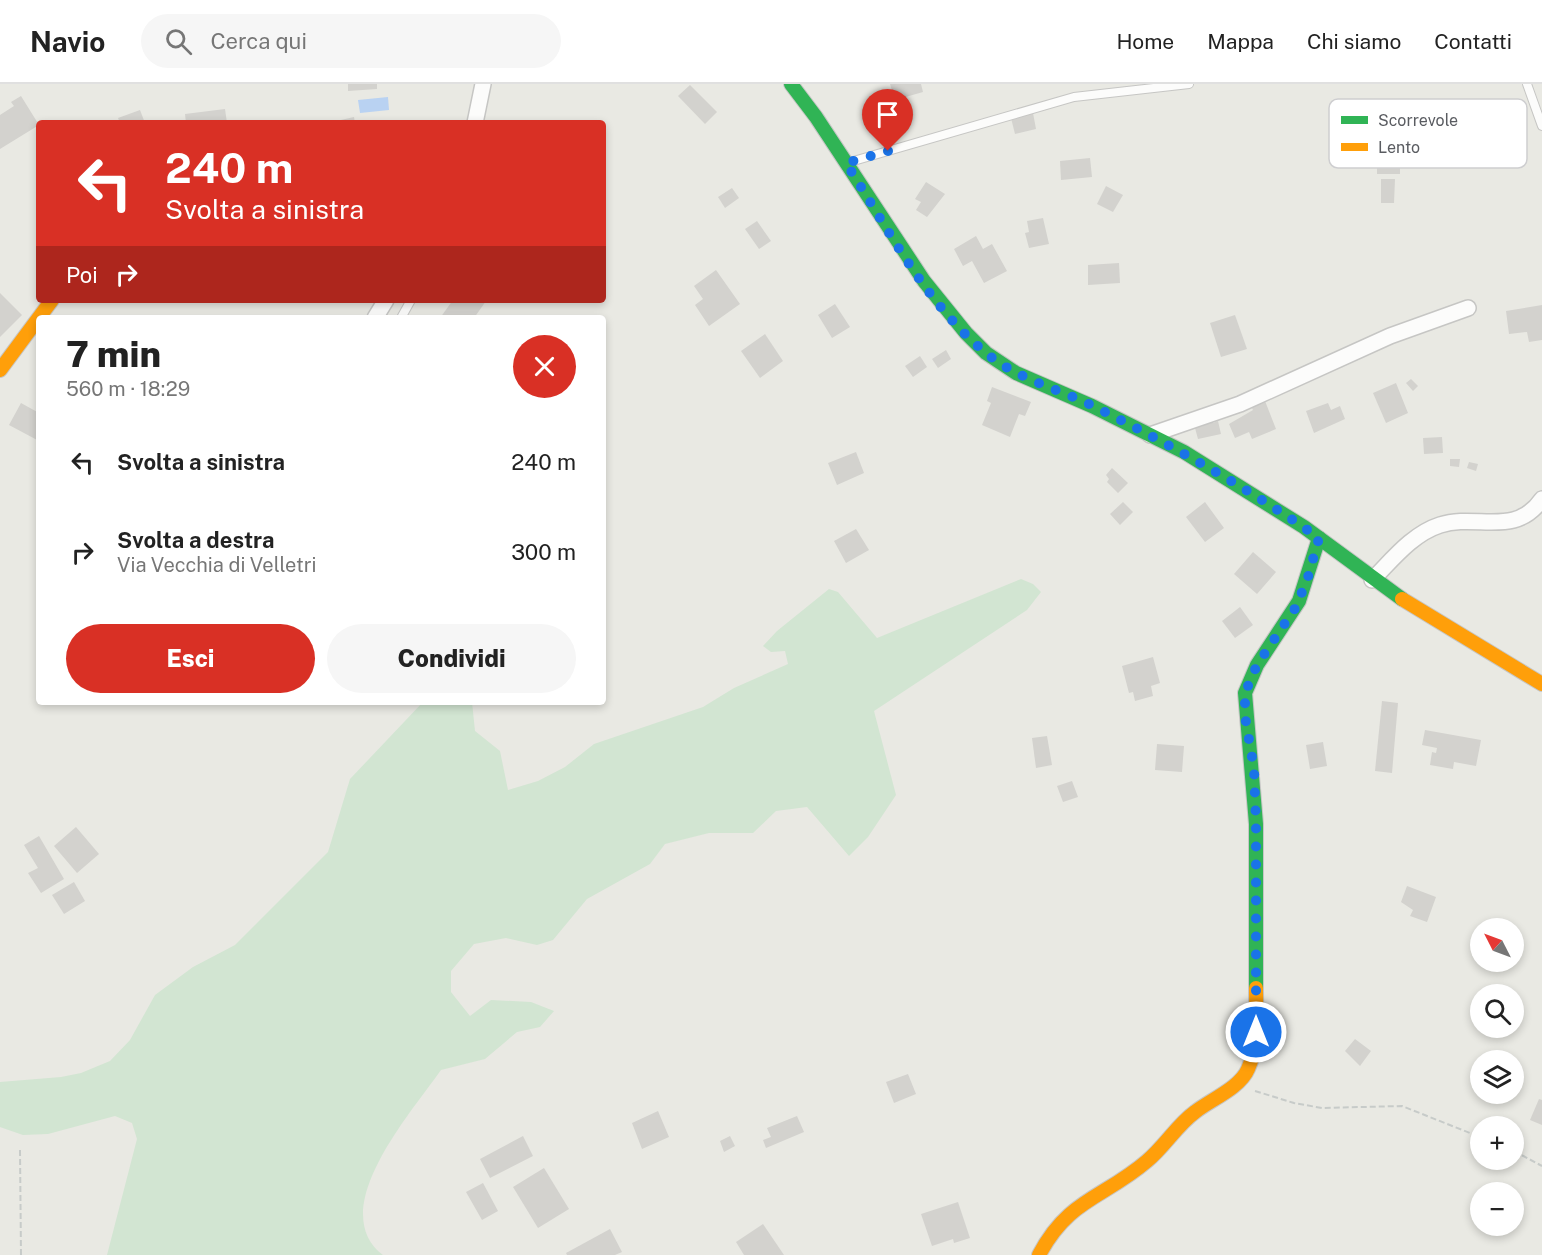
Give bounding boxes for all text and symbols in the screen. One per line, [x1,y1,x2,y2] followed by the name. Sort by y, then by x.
[141,14,561,68] search box
[30,25,105,58] text: Navio
[162,25,195,58] icon: search
[210,28,307,54] text: Cerca qui
[1116,29,1174,54] text: Home
[1207,29,1274,54] text: Mappa
[1307,29,1401,54] text: Chi siamo
[1434,29,1512,54] text: Contatti
[862,89,913,151] pin
[871,98,904,131] icon: arrive
[1329,99,1527,168] legend
[1378,111,1458,130] text: Scorrevole
[1378,138,1420,157] text: Lento
[165,143,293,192] text: 240 m
[66,144,144,222] icon: left
[165,193,364,225] text: Svolta a sinistra
[110,258,143,291] icon: right
[66,262,98,288] text: Poi
[66,333,161,375] text: 7 min
[513,335,576,398] button: close
[66,377,190,401] text: 560 m · 18:29
[66,446,99,479] icon: left
[117,449,285,475] text: Svolta a sinistra
[511,449,576,475] text: 240 m
[117,527,274,553] text: Svolta a destra
[66,536,99,569] icon: right
[511,539,576,565] text: 300 m
[117,553,316,577] text: Via Vecchia di Velletri
[66,624,315,693] button: Esci
[327,624,576,693] button: Condividi
[1470,918,1524,972] north arrow
[1470,918,1524,1236] map controls
[1470,984,1524,1038] button: search
[1224,1000,1288,1064] position arrow
[1470,1050,1524,1104] button: layers
[1470,1116,1524,1170] button: +
[1470,1182,1524,1236] button: −

